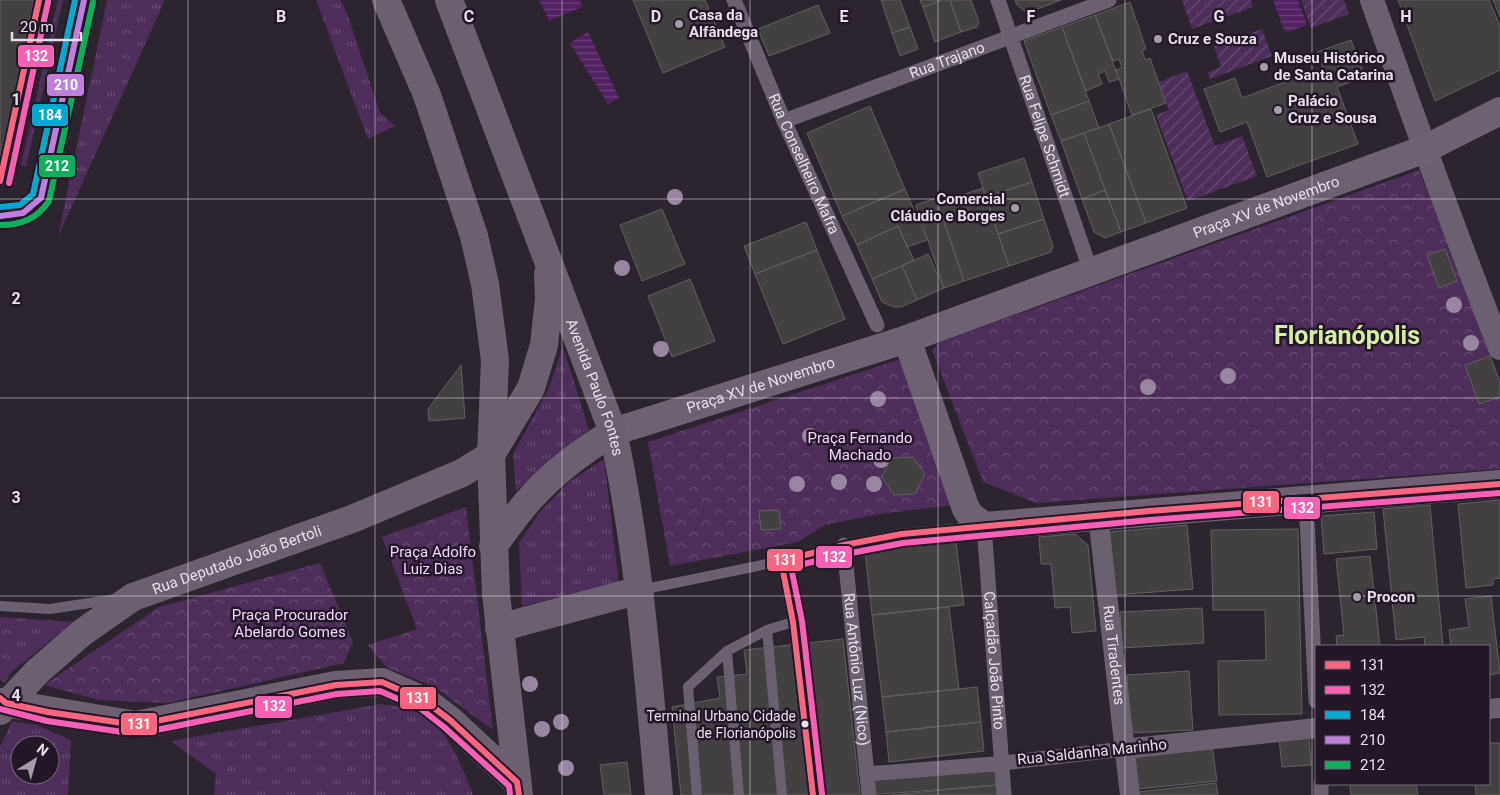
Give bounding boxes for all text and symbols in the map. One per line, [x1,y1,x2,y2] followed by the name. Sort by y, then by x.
[689,6,758,41] place label: Casa da Alfândega
[276,7,286,26] text: B
[464,7,474,26] text: C
[651,7,661,26] text: D
[840,7,849,26] text: E
[1027,7,1036,26] text: F
[1214,7,1225,26] text: G
[1400,7,1412,26] text: H
[12,10,81,42] scale bar
[20,18,54,36] text: 20 m
[673,18,685,30] marker: Casa da Alfândega
[1168,30,1257,48] place label: Cruz e Souza
[1152,33,1164,45] marker: Cruz e Souza
[907,38,987,83] street label: Rua Trajano
[17,44,55,68] line badge: 132
[24,48,48,64] text: 132
[1274,49,1394,84] place label: Museu Histórico de Santa Catarina
[1258,61,1270,73] marker: Museu Histórico de Santa Catarina
[46,73,85,97] line badge: 210
[1015,73,1074,200] street label: Rua Felipe Schmidt
[54,77,78,93] text: 210
[11,90,21,109] text: 1
[765,91,843,237] street label: Rua Conselheiro Mafra
[1288,92,1377,127] place label: Palácio Cruz e Sousa
[31,103,69,127] line badge: 184
[1272,104,1284,116] marker: Palácio Cruz e Sousa
[38,107,62,123] text: 184
[38,154,76,178] line badge: 212
[45,158,69,174] text: 212
[1191,172,1342,242] street label: Praça XV de Novembro
[891,190,1005,225] place label: Comercial Cláudio e Borges
[1009,202,1021,214] marker: Comercial Cláudio e Borges
[11,289,21,308] text: 2
[562,316,627,457] street label: Avenida Paulo Fontes
[1274,321,1420,350] district label: Florianópolis
[684,353,837,417] street label: Praça XV de Novembro
[807,429,913,464] park label: Praça Fernando Machado
[11,488,21,507] text: 3
[1242,490,1280,514] line badge: 131
[1249,494,1273,510] text: 131
[1283,496,1321,520] line badge: 132
[1290,500,1314,516] text: 132
[150,522,324,598] street label: Rua Deputado João Bertoli
[390,543,476,578] park label: Praça Adolfo Luiz Dias
[815,545,853,569] line badge: 132
[766,548,804,572] line badge: 131
[822,549,846,565] text: 132
[773,552,797,568] text: 131
[1367,588,1415,606] place label: Procon
[980,591,1008,730] street label: Calçadão João Pinto
[1351,591,1363,603] marker: Procon
[840,592,873,747] street label: Rua Antônio Luz (Nico)
[1099,604,1129,706] street label: Rua Tiradentes
[232,606,348,641] park label: Praça Procurador Abelardo Gomes
[1315,645,1490,785] legend
[1360,656,1385,674] text: 131
[1360,681,1385,699] text: 132
[11,686,21,705] text: 4
[399,686,437,710] line badge: 131
[406,690,430,706] text: 131
[254,695,293,719] line badge: 132
[262,698,286,714] text: 132
[1360,706,1386,724] text: 184
[646,708,796,741] place label: Terminal Urbano Cidade de Florianópolis
[120,712,158,736] line badge: 131
[127,716,151,732] text: 131
[800,719,810,729] marker: Terminal Urbano Cidade de Florianópolis
[1360,731,1385,749] text: 210
[10,735,60,785] north arrow
[1016,735,1168,769] street label: Rua Saldanha Marinho
[34,740,52,759] text: N
[1360,756,1385,774] text: 212

